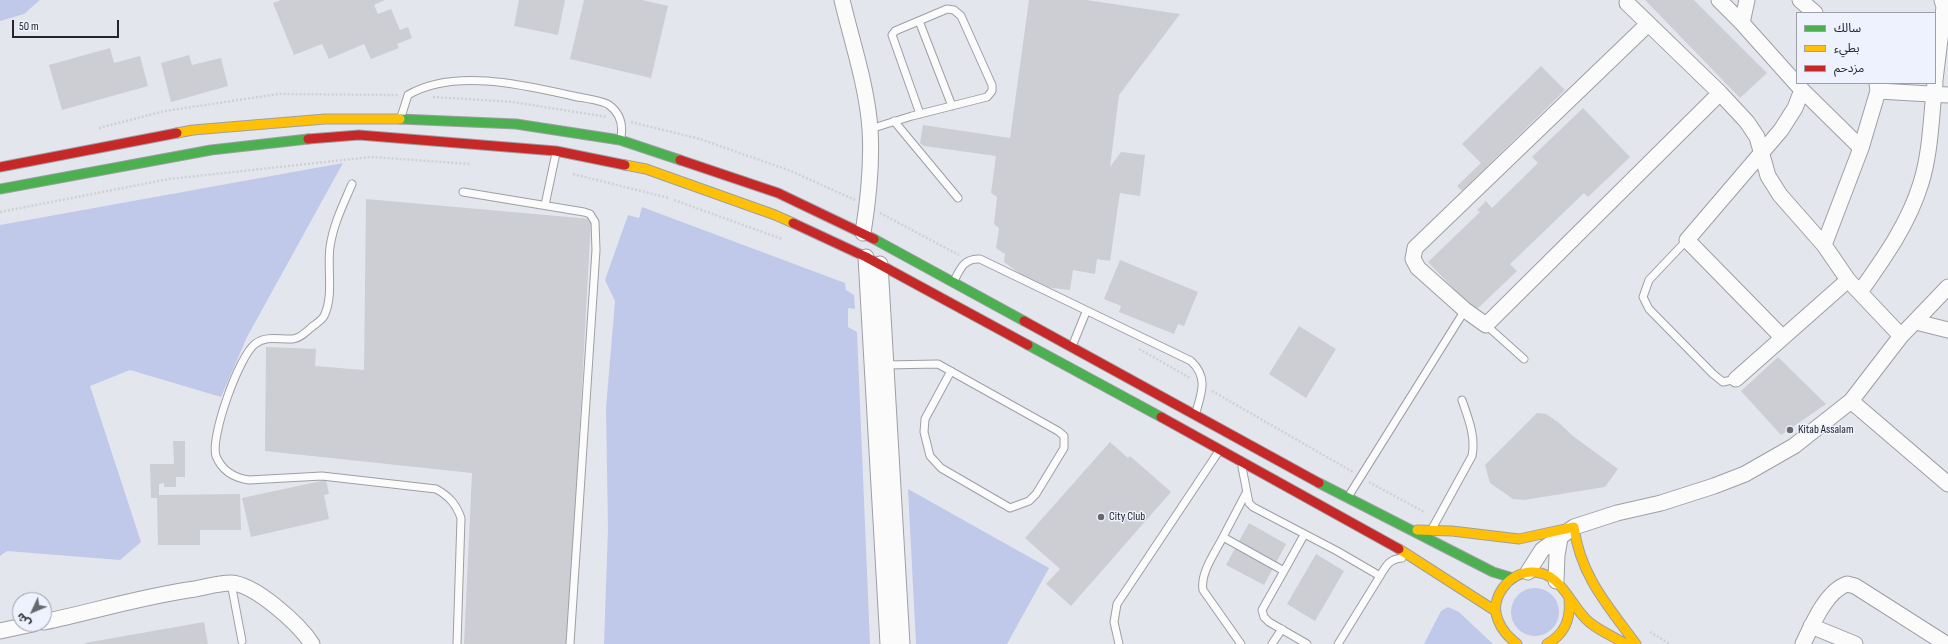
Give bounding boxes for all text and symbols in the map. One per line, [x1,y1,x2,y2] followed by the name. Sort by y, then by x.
[14,12,121,38] scale bar
[1796,12,1936,84] legend
[19,19,39,34] text: 50 m
[1834,21,1861,36] text: سالك
[1834,41,1860,56] text: بطيء
[1834,61,1864,76] text: مزدحم
[1798,423,1854,437] place label: Kitab Assalam
[1785,425,1795,435] marker: Kitab Assalam
[1109,510,1145,524] place label: City Club
[1096,512,1106,522] marker: City Club
[12,592,52,632] north arrow
[14,610,34,630] text: ش

